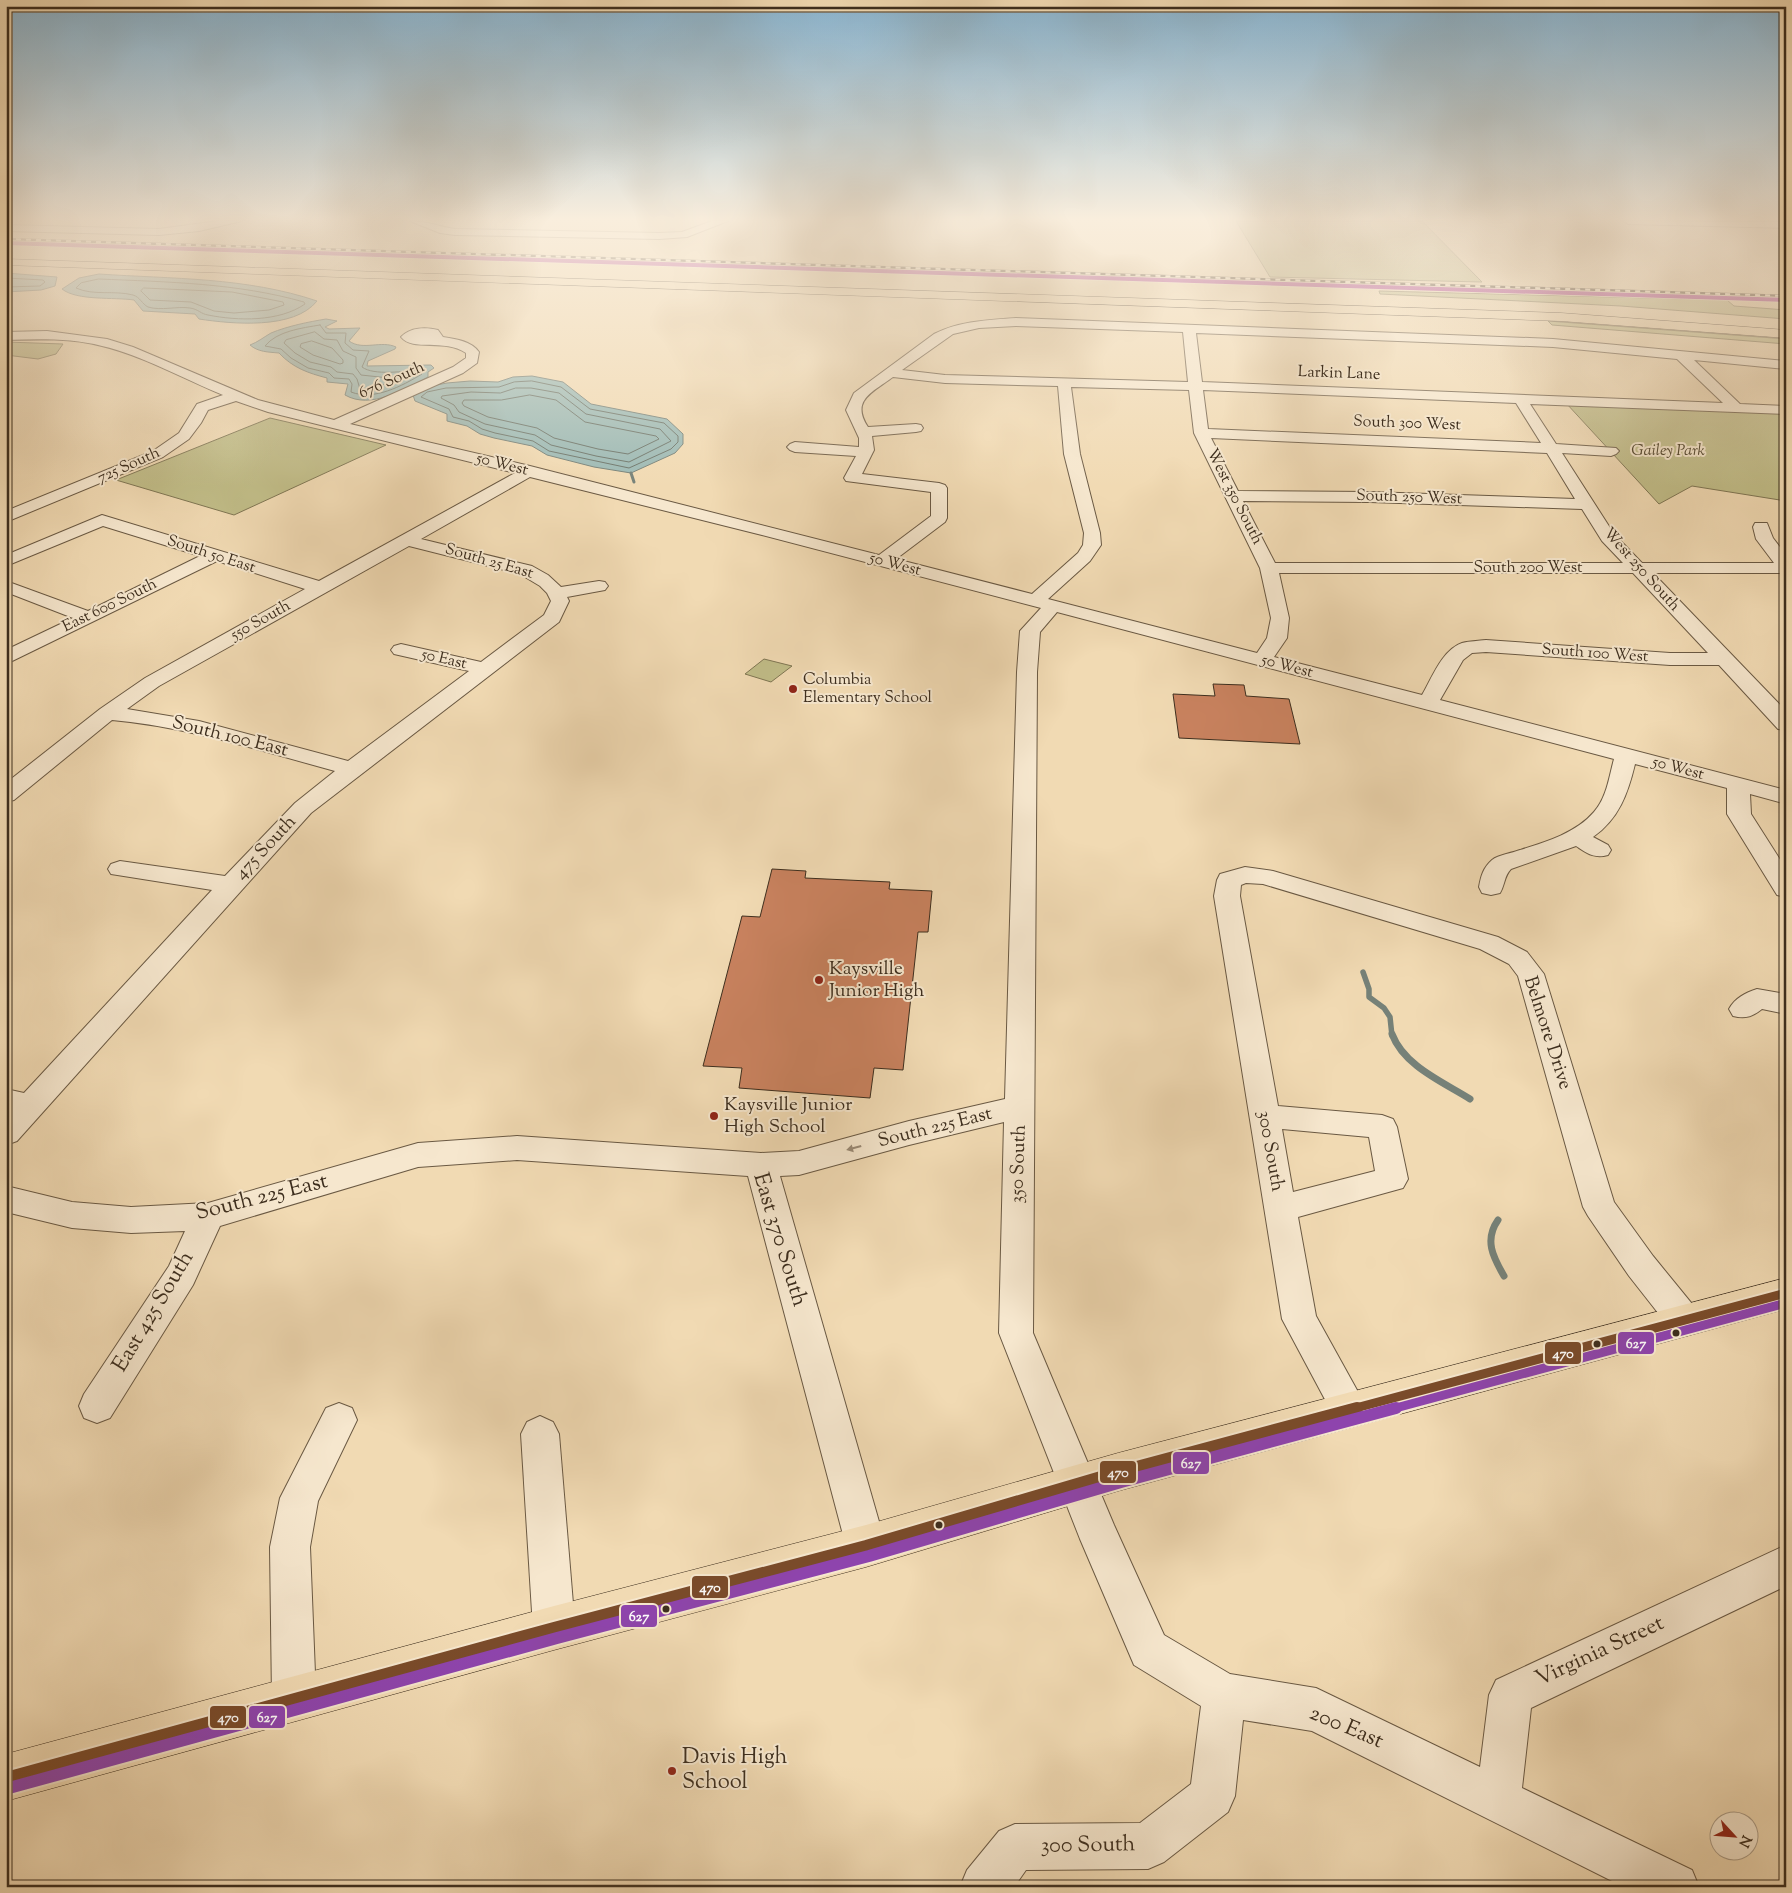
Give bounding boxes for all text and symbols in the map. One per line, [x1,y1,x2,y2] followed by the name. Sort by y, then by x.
[355,356,429,406] street label: 676 South
[1297,361,1381,387] street label: Larkin Lane
[1353,411,1462,437] street label: South 300 West
[1631,440,1705,463] park label: Gailey Park
[94,442,165,490] street label: 725 South
[1200,445,1268,550] street label: West 350 South
[473,447,531,483] street label: 50 West
[1356,485,1463,511] street label: South 250 West
[1597,523,1685,618] street label: West 250 South
[164,530,259,580] street label: South 50 East
[442,538,536,586] street label: South 25 East
[866,547,924,583] street label: 50 West
[1473,557,1583,580] street label: South 200 West
[59,573,162,639] street label: East 600 South
[226,595,296,647] street label: 550 South
[1541,639,1650,669] street label: South 100 West
[418,643,470,677] street label: 50 East
[1258,649,1316,685] street label: 50 West
[803,669,933,710] place label: Columbia Elementary School
[787,683,799,695] marker: Columbia Elementary School
[169,710,291,765] street label: South 100 East
[1649,751,1707,787] street label: 50 West
[229,810,303,886] street label: 475 South
[828,956,924,1005] place label: Kaysville Junior High
[1516,973,1578,1093] street label: Belmore Drive
[813,974,825,986] marker: Kaysville Junior High
[724,1092,852,1141] place label: Kaysville Junior High School
[875,1101,995,1155] street label: South 225 East
[1250,1108,1290,1194] street label: 300 South
[708,1110,720,1122] marker: Kaysville Junior High School
[1004,1124,1034,1204] street label: 350 South
[846,1145,861,1153] one-way arrow
[192,1166,332,1230] street label: South 225 East
[743,1169,815,1311] street label: East 370 South
[105,1245,203,1379] street label: East 425 South
[1671,1328,1681,1338] unlabelled marker
[1617,1331,1655,1355] line badge: 627
[1626,1335,1647,1355] text: 627
[1592,1339,1602,1349] unlabelled marker
[1544,1341,1582,1365] line badge: 470
[1551,1345,1574,1365] text: 470
[1172,1451,1210,1475] line badge: 627
[1181,1455,1202,1475] text: 627
[1099,1460,1137,1484] line badge: 470
[1106,1464,1129,1484] text: 470
[934,1520,944,1530] unlabelled marker
[691,1575,729,1599] line badge: 470
[698,1579,721,1599] text: 470
[620,1604,658,1628] line badge: 627
[661,1604,671,1614] unlabelled marker
[629,1608,650,1628] text: 627
[1530,1608,1670,1696] street label: Virginia Street
[1304,1698,1389,1758] street label: 200 East
[209,1705,247,1729] line badge: 470
[248,1705,286,1729] line badge: 627
[216,1709,239,1729] text: 470
[257,1709,278,1729] text: 627
[682,1742,788,1799] place label: Davis High School
[666,1765,678,1777] marker: Davis High School
[1710,1810,1760,1860] north arrow
[1040,1829,1136,1863] street label: 300 South
[1732,1831,1755,1850] text: N

